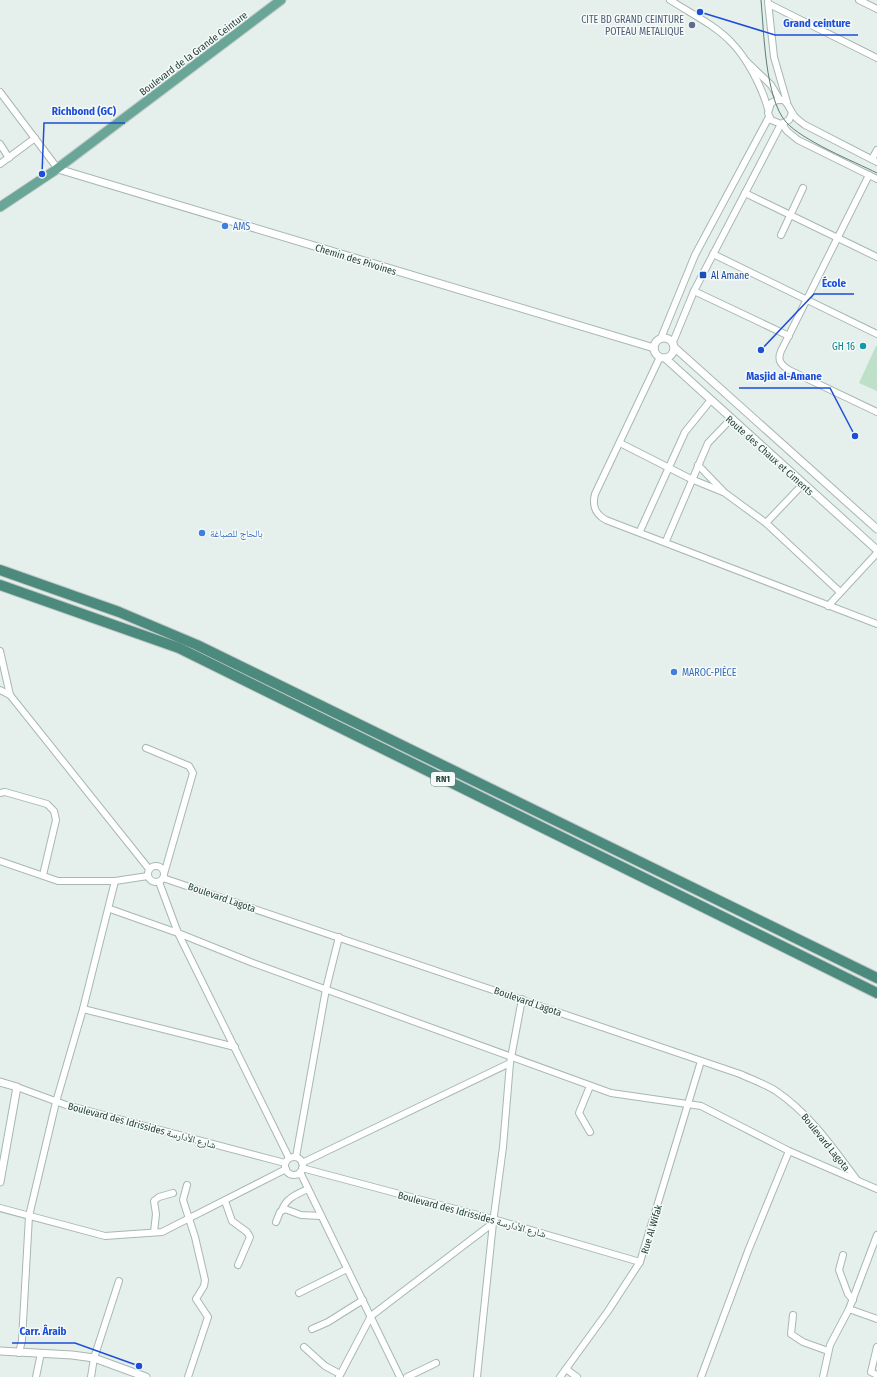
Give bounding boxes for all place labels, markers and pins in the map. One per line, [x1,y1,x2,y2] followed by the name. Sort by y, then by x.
[775,12,858,35] callout: Grand ceinture
[581,14,684,38] place label: CITE BD GRAND CEINTURE POTEAU METALIQUE
[687,20,697,30] marker: CITE BD GRAND CEINTURE POTEAU METALIQUE
[44,100,125,123] callout: Richbond (GC)
[220,221,230,231] marker: AMS
[233,221,250,233] place label: AMS
[698,270,708,280] marker: Al Amane
[711,270,749,282] place label: Al Amane
[814,271,854,294] callout: École
[832,341,855,353] place label: GH 16
[858,341,868,351] marker: GH 16
[739,365,830,388] callout: Masjid al-Amane
[197,528,207,538] marker: بالحاج للصباغة
[210,528,263,540] place label: بالحاج للصباغة
[682,665,737,679] place label: MAROC-PIÈCE
[669,667,679,677] marker: MAROC-PIÈCE
[12,1320,75,1343] callout: Carr. Âraib

